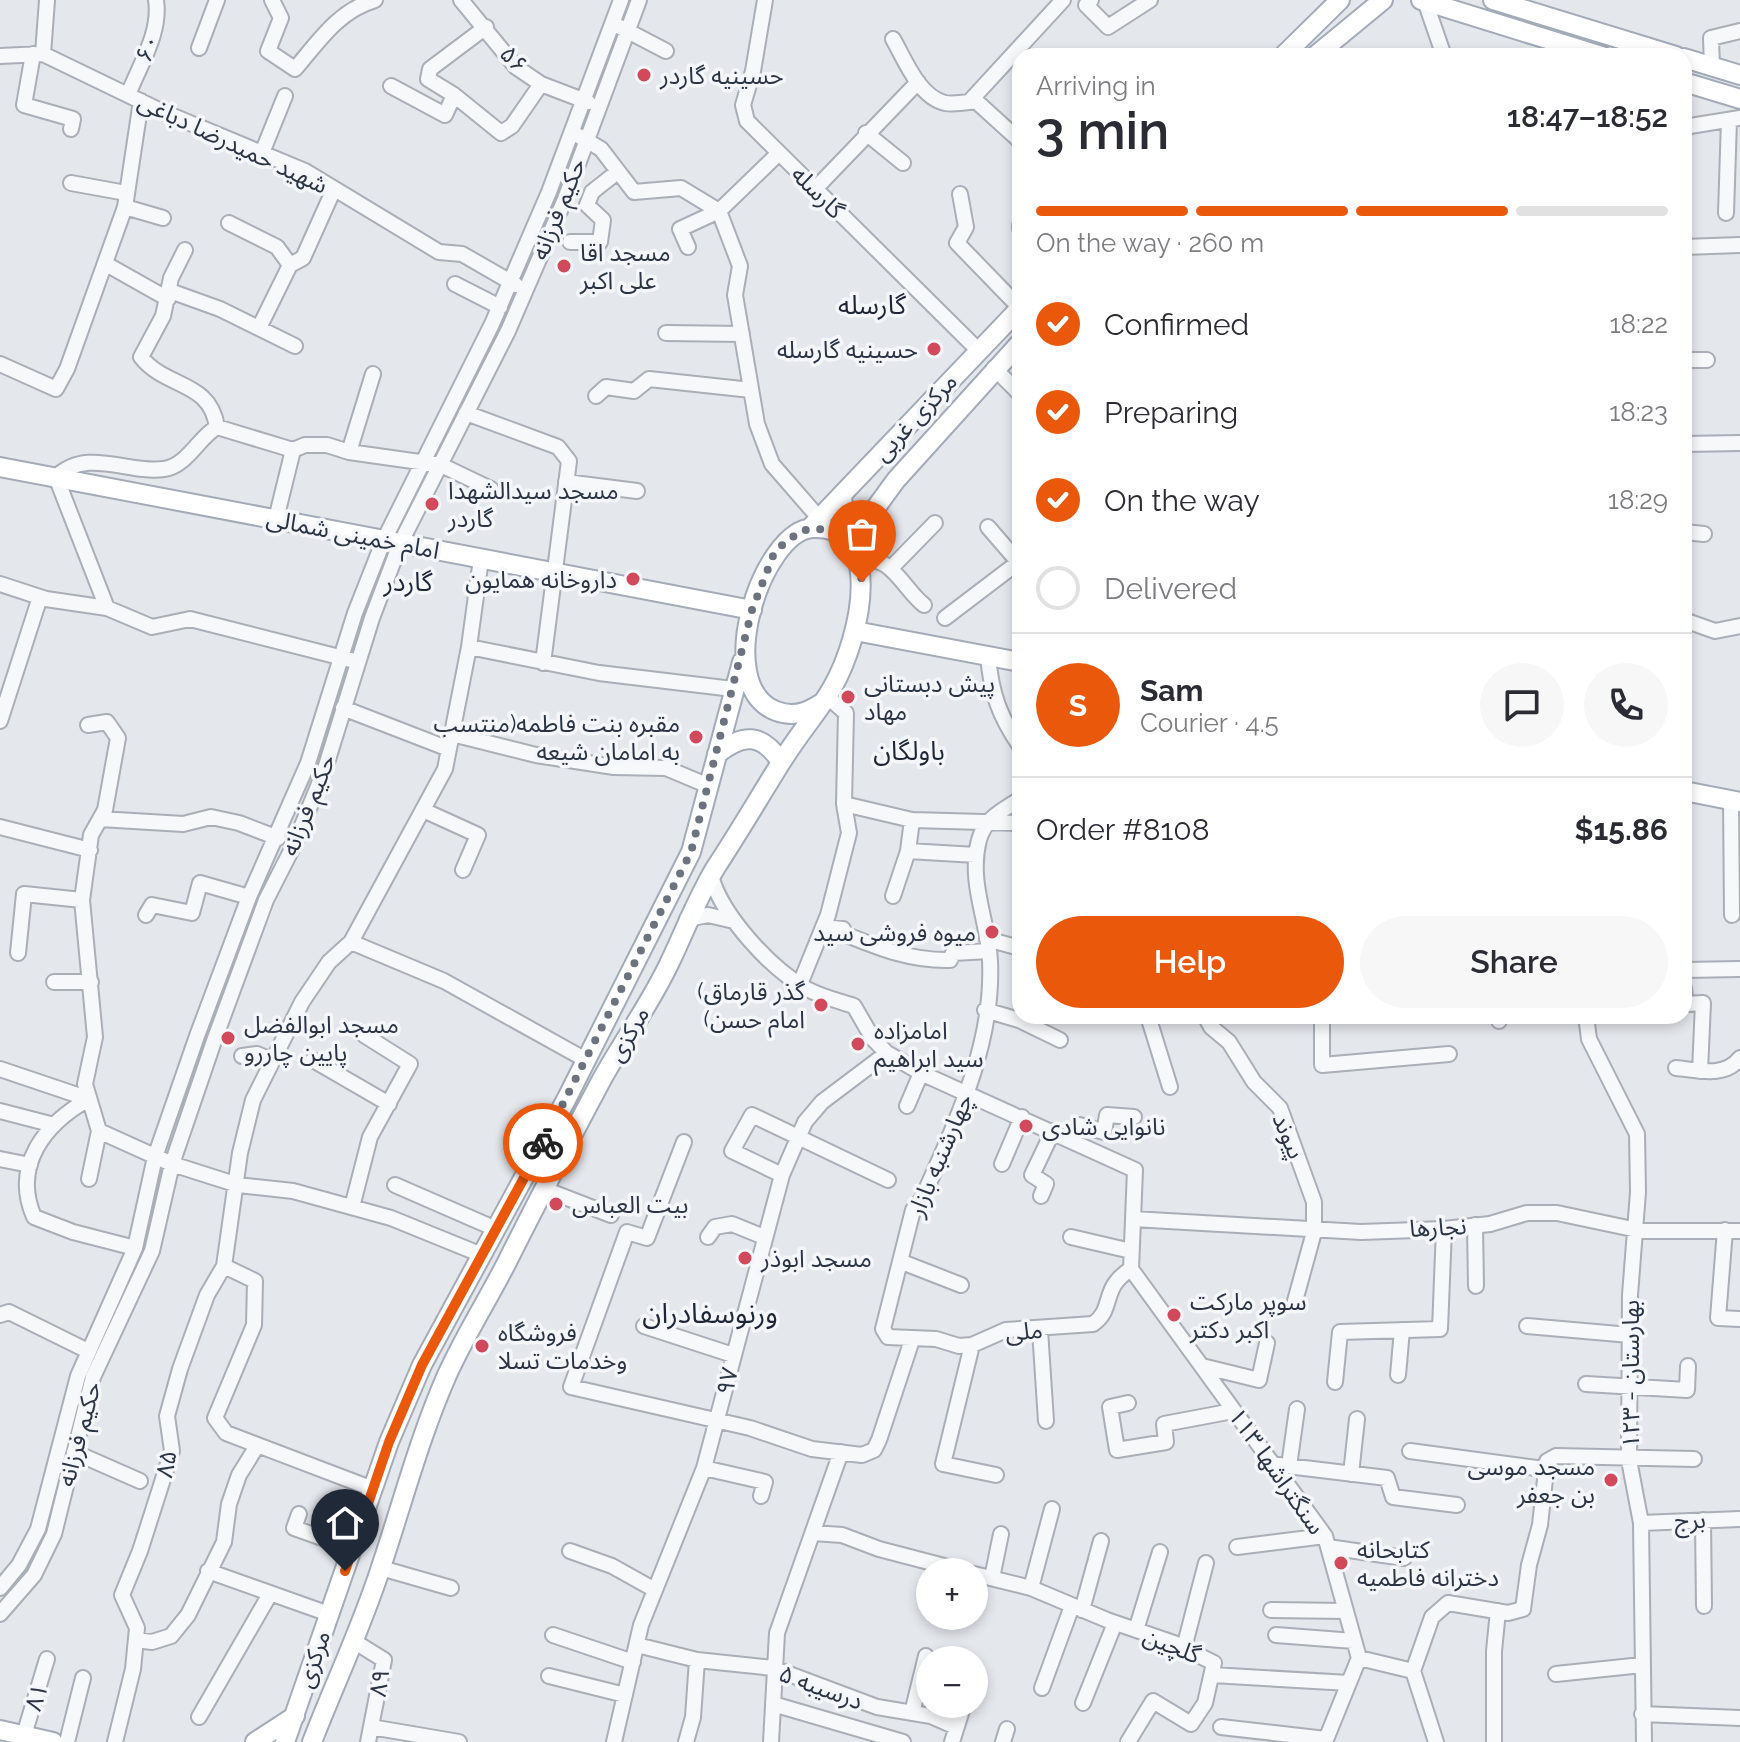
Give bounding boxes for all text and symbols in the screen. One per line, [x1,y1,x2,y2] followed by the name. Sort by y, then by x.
[128,30,166,66] street label: ۶۰
[494,39,534,79] street label: ۵۶
[659,61,784,90] place label: حسینیه گاردر
[635,66,653,84] marker: حسینیه گاردر
[1036,71,1156,101] text: Arriving in
[134,86,332,200] street label: شهید حمیدرضا دباغی
[1507,99,1668,134] text: 18:47–18:52
[1036,100,1169,161] text: 3 min
[524,154,594,265] street label: حکیم فرزانه
[786,160,851,225] street label: گارسله
[1036,228,1264,258] text: On the way · 260 m
[579,238,671,295] place label: مسجد اقا علی اکبر
[555,257,573,275] marker: مسجد اقا علی اکبر
[838,290,906,320] district label: گارسله
[1036,302,1080,346] icon: check
[1104,307,1249,342] text: Confirmed
[1609,309,1668,339] text: 18:22
[777,335,918,364] place label: حسینیه گارسله
[925,340,943,358] marker: حسینیه گارسله
[867,367,963,467] street label: مرکزی غربی
[1036,390,1080,434] icon: check
[1104,395,1238,430] text: Preparing
[1609,397,1668,427] text: 18:23
[447,476,619,533] place label: مسجد سیدالشهدا گاردر
[1036,478,1080,522] icon: check
[1104,483,1260,518] text: On the way
[1608,485,1668,515] text: 18:29
[423,495,441,513] marker: مسجد سیدالشهدا گاردر
[828,500,896,582] pin
[263,503,442,569] street label: امام خمینی شمالی
[840,512,884,556] icon: bag
[465,565,617,594] place label: داروخانه همایون
[383,567,433,597] district label: گاردر
[624,570,642,588] marker: داروخانه همایون
[1104,571,1237,606] text: Delivered
[1480,663,1564,747] button: chat
[1584,663,1668,747] button: phone
[864,669,995,726] place label: پیش دبستانی مهاد
[1140,673,1203,708] text: Sam
[839,688,857,706] marker: پیش دبستانی مهاد
[1069,688,1087,723] text: S
[1140,708,1279,738] text: Courier · 4.5
[434,709,680,766] place label: مقبره بنت فاطمه(منتسب به امامان شیعه
[687,728,705,746] marker: مقبره بنت فاطمه(منتسب به امامان شیعه
[873,736,945,766] district label: باولگان
[274,750,344,861] street label: حکیم فرزانه
[1036,812,1209,847] text: Order #8108
[1574,812,1668,847] text: $15.86
[1036,916,1344,1008] button: Help
[1360,916,1668,1008] button: Share
[813,918,976,947] place label: میوه فروشی سید
[983,923,1001,941] marker: میوه فروشی سید
[697,977,806,1038] place label: (گذر قارماق (امام حسن
[812,996,830,1014] marker: (گذر قارماق (امام حسن
[601,1001,655,1067] street label: مرکزی
[244,1010,399,1068] place label: مسجد ابوالفضل پایین چاررو
[874,1016,984,1076] place label: امامزاده سید ابراهیم
[219,1029,237,1047] marker: مسجد ابوالفضل پایین چاررو
[849,1035,867,1053] marker: امامزاده سید ابراهیم
[901,1089,980,1222] street label: چهارشنبه بازار
[503,1103,583,1183] courier
[1265,1109,1311,1164] street label: پیوند
[1042,1112,1165,1141] place label: نانوایی شادی
[1017,1117,1035,1135] marker: نانوایی شادی
[521,1121,565,1165] icon: bike
[572,1190,688,1219] place label: بیت العباس
[547,1195,565,1213] marker: بیت العباس
[1409,1211,1467,1243] street label: نجارها
[760,1244,872,1273] place label: مسجد ابوذر
[736,1249,754,1267] marker: مسجد ابوذر
[1189,1287,1307,1344] place label: سوپر مارکت اکبر دکتر
[642,1297,778,1330] district label: ورنوسفادران
[1616,1300,1645,1448] street label: بهارستان - ۱۲۳
[1165,1306,1183,1324] marker: سوپر مارکت اکبر دکتر
[1004,1315,1044,1347] street label: ملی
[498,1318,627,1375] place label: فروشگاه وخدمات تسلا
[473,1337,491,1355] marker: فروشگاه وخدمات تسلا
[710,1364,744,1398] street label: ۹۷
[51,1378,110,1490] street label: حکیم فرزانه
[1223,1402,1331,1540] street label: سنگتراشها ۱۱۳
[149,1448,183,1480] street label: ۸۵
[1467,1452,1595,1509] place label: مسجد موسی بن جعفر
[1602,1471,1620,1489] marker: مسجد موسی بن جعفر
[311,1489,379,1571] pin
[323,1501,367,1545] icon: home
[1674,1505,1707,1538] street label: برج
[1357,1535,1499,1592] place label: کتابحانه دخترانه فاطمیه
[1332,1554,1350,1572] marker: کتابحانه دخترانه فاطمیه
[916,1558,988,1718] map controls
[916,1558,988,1630] button: +
[1139,1621,1206,1671] street label: گلچین
[290,1626,336,1692] street label: مرکزی
[916,1646,988,1718] button: −
[775,1658,867,1716] street label: درسیبه ۵
[363,1667,395,1699] street label: ۸۹
[18,1680,54,1714] street label: ۸۱

